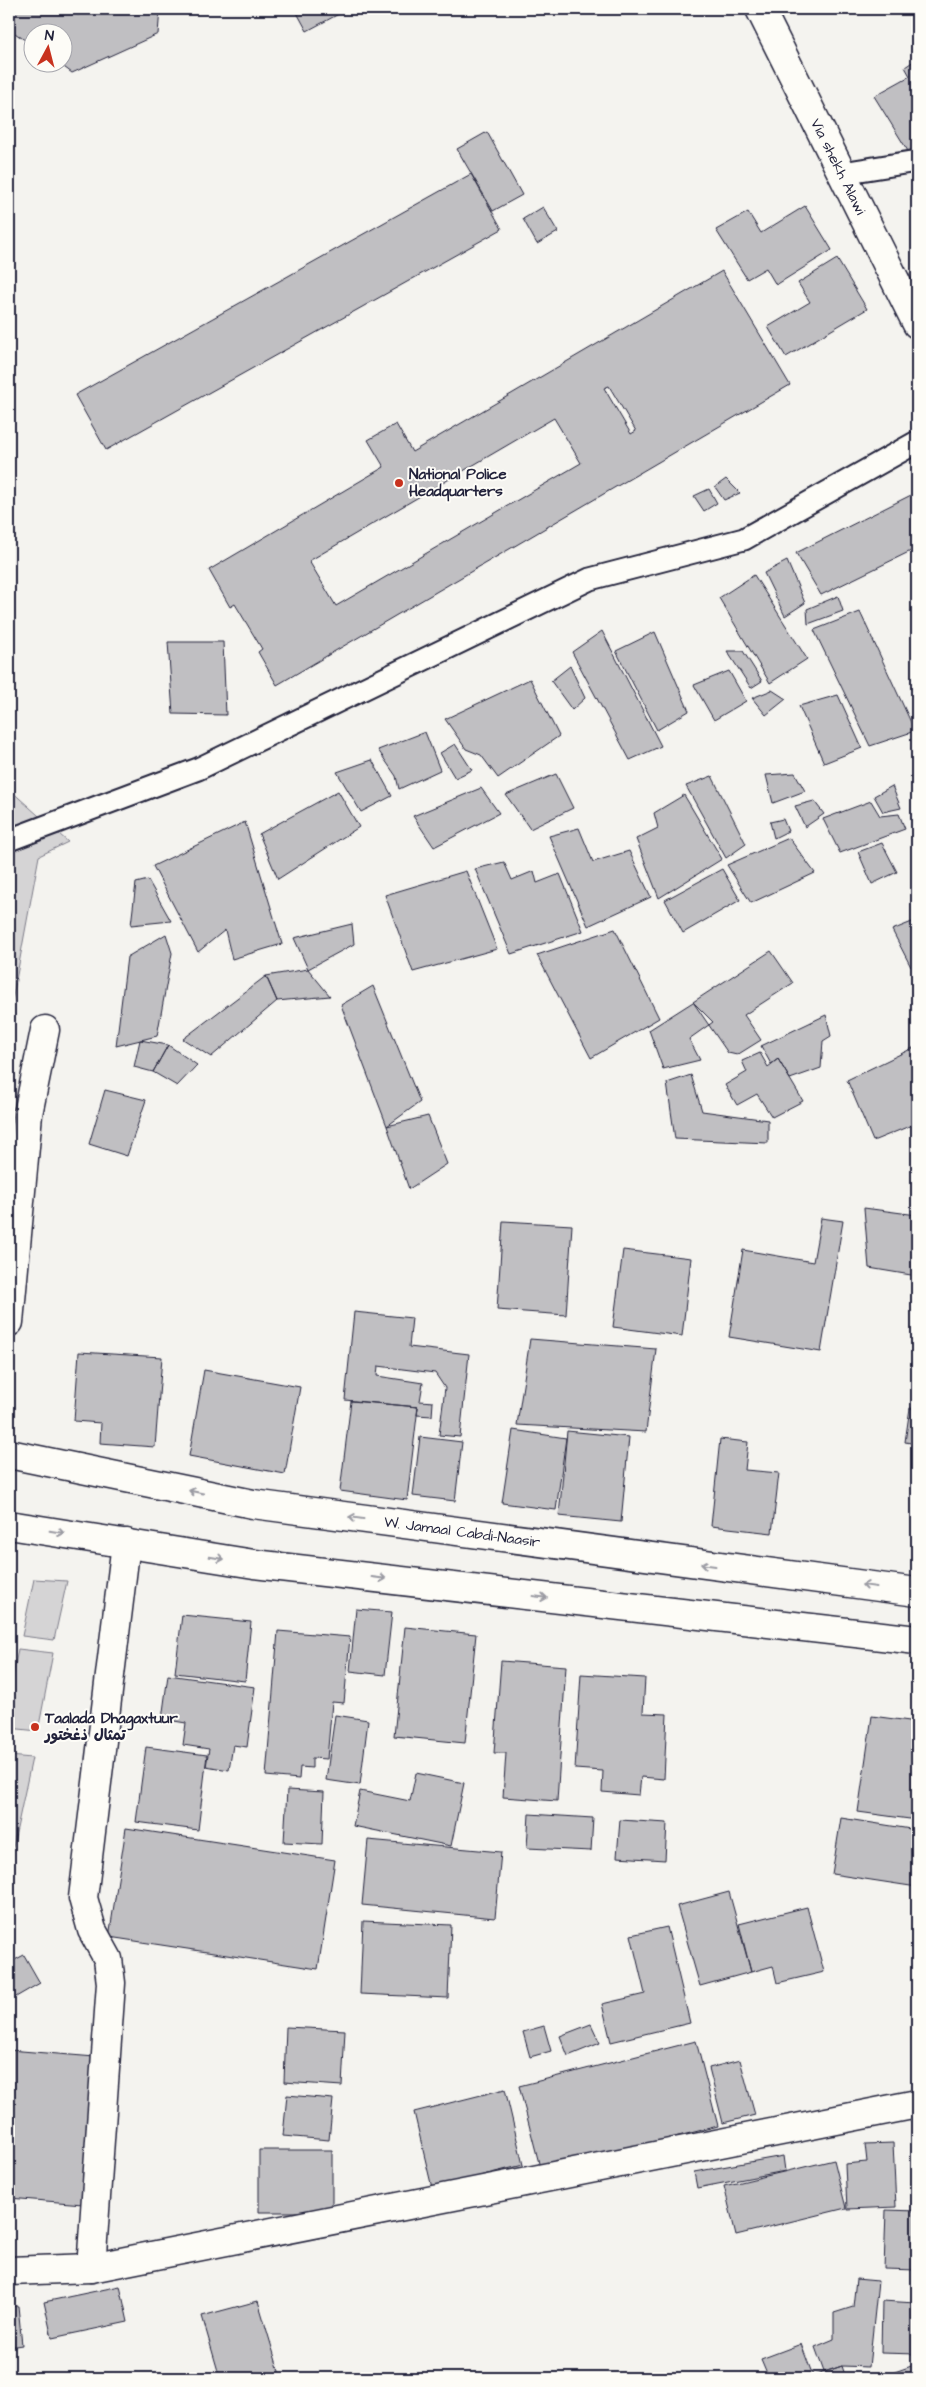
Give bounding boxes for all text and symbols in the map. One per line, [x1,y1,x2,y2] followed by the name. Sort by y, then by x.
[22,22,72,72] north arrow
[44,26,55,47] text: N
[806,115,872,219] street label: Via shekh Alawi
[409,464,507,502] place label: National Police Headquarters
[393,477,405,489] marker: National Police Headquarters
[188,1487,204,1497] one-way arrow
[383,1511,541,1552] street label: W. Jamaal Cabdi-Naasir
[348,1513,364,1523] one-way arrow
[49,1528,65,1538] one-way arrow
[209,1553,225,1563] one-way arrow
[700,1559,716,1569] one-way arrow
[370,1573,386,1583] one-way arrow
[861,1581,877,1591] one-way arrow
[532,1592,548,1602] one-way arrow
[43,1708,178,1746] place label: Taalada Dhagaxtuur تمثال ذغختور
[29,1721,41,1733] marker: Taalada Dhagaxtuur تمثال ذغختور

